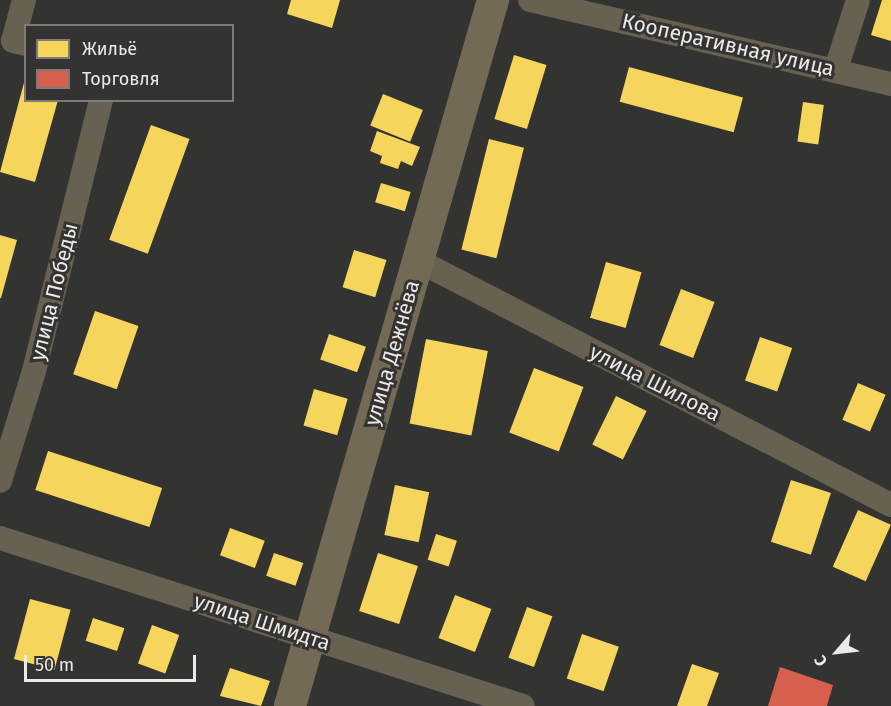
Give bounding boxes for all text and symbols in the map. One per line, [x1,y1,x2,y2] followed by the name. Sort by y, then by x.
[619,8,837,82] street label: Кооперативная улица
[24,24,234,102] legend
[82,38,137,60] text: Жильё
[82,68,160,90] text: Торговля
[25,221,83,363] street label: улица Победы
[359,277,425,429] street label: улица Дежнёва
[585,339,725,427] street label: улица Шилова
[191,588,333,656] street label: улица Шмидта
[807,622,867,682] north arrow
[27,643,200,681] scale bar
[810,652,831,669] text: С
[35,654,74,676] text: 50 m

